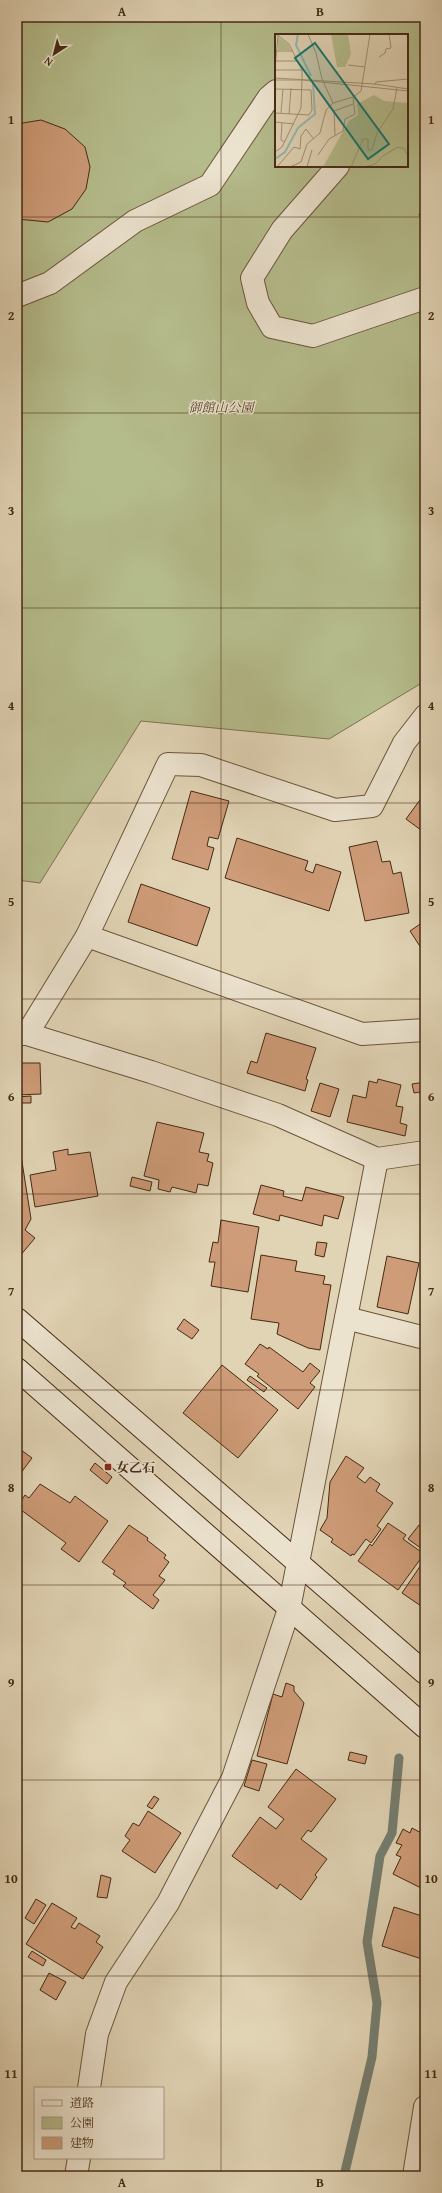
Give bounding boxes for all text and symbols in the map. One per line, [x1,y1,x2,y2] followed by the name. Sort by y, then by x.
[118,2,127,21] text: A
[316,2,324,21] text: B
[34,34,74,74] north arrow
[275,34,408,167] inset map
[40,53,56,71] text: N
[8,110,14,129] text: 1
[428,110,434,129] text: 1
[8,306,15,325] text: 2
[428,306,435,325] text: 2
[188,398,255,417] park label: 御館山公園
[8,501,14,520] text: 3
[428,501,434,520] text: 3
[8,696,15,715] text: 4
[428,696,435,715] text: 4
[8,892,15,911] text: 5
[428,892,435,911] text: 5
[8,1087,15,1106] text: 6
[428,1087,435,1106] text: 6
[8,1282,15,1301] text: 7
[428,1282,435,1301] text: 7
[116,1458,155,1477] place label: 女乙石
[103,1462,113,1472] marker: 女乙石
[8,1478,15,1497] text: 8
[428,1478,435,1497] text: 8
[8,1673,15,1692] text: 9
[428,1673,435,1692] text: 9
[4,1869,18,1888] text: 10
[424,1869,438,1888] text: 10
[4,2064,18,2083] text: 11
[424,2064,438,2083] text: 11
[34,2087,164,2159] legend
[70,2094,94,2111] text: 道路
[70,2114,94,2131] text: 公園
[70,2134,94,2151] text: 建物
[118,2173,127,2192] text: A
[316,2173,324,2192] text: B

